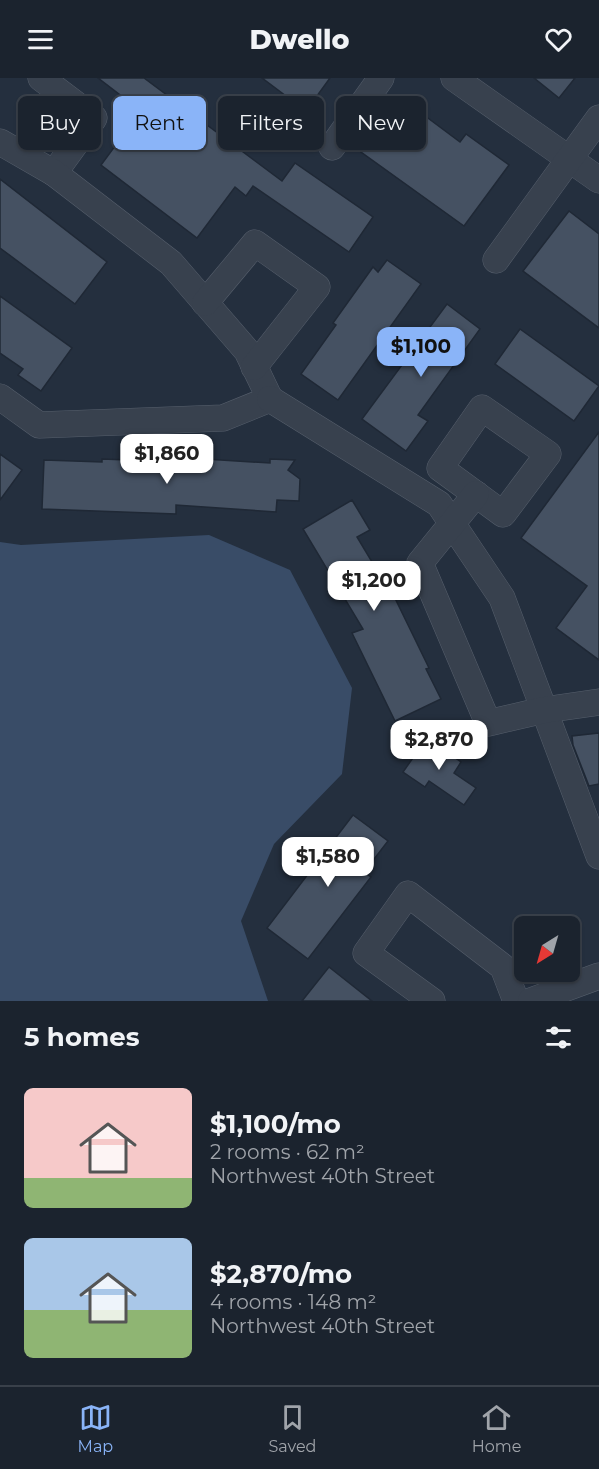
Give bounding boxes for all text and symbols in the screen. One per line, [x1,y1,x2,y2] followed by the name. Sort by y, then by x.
[24,23,57,56] icon: menu
[250,23,349,56] text: Dwello
[542,23,575,56] icon: heart
[18,96,101,150] chip: Buy
[113,96,206,150] chip: Rent
[218,96,324,150] chip: Filters
[336,96,426,150] chip: New
[372,327,470,378] pin: $1,100
[391,334,451,358] text: $1,100
[118,434,216,485] pin: $1,860
[134,441,200,465] text: $1,860
[325,561,423,612] pin: $1,200
[342,568,406,592] text: $1,200
[390,720,488,771] pin: $2,870
[405,727,473,751] text: $2,870
[279,837,377,888] pin: $1,580
[296,844,360,868] text: $1,580
[514,916,580,982] north arrow
[514,916,580,982] map controls
[24,1021,140,1053] text: 5 homes
[542,1021,575,1054] icon: filters
[210,1108,341,1140] text: $1,100/mo
[72,1112,144,1184] icon: home
[210,1140,365,1164] text: 2 rooms · 62 m²
[210,1164,435,1188] text: Northwest 40th Street
[210,1258,352,1290] text: $2,870/mo
[72,1262,144,1334] icon: home
[210,1290,376,1314] text: 4 rooms · 148 m²
[210,1314,435,1338] text: Northwest 40th Street
[78,1401,113,1456] tab: Map
[268,1401,316,1456] tab: Saved
[472,1401,521,1456] tab: Home

